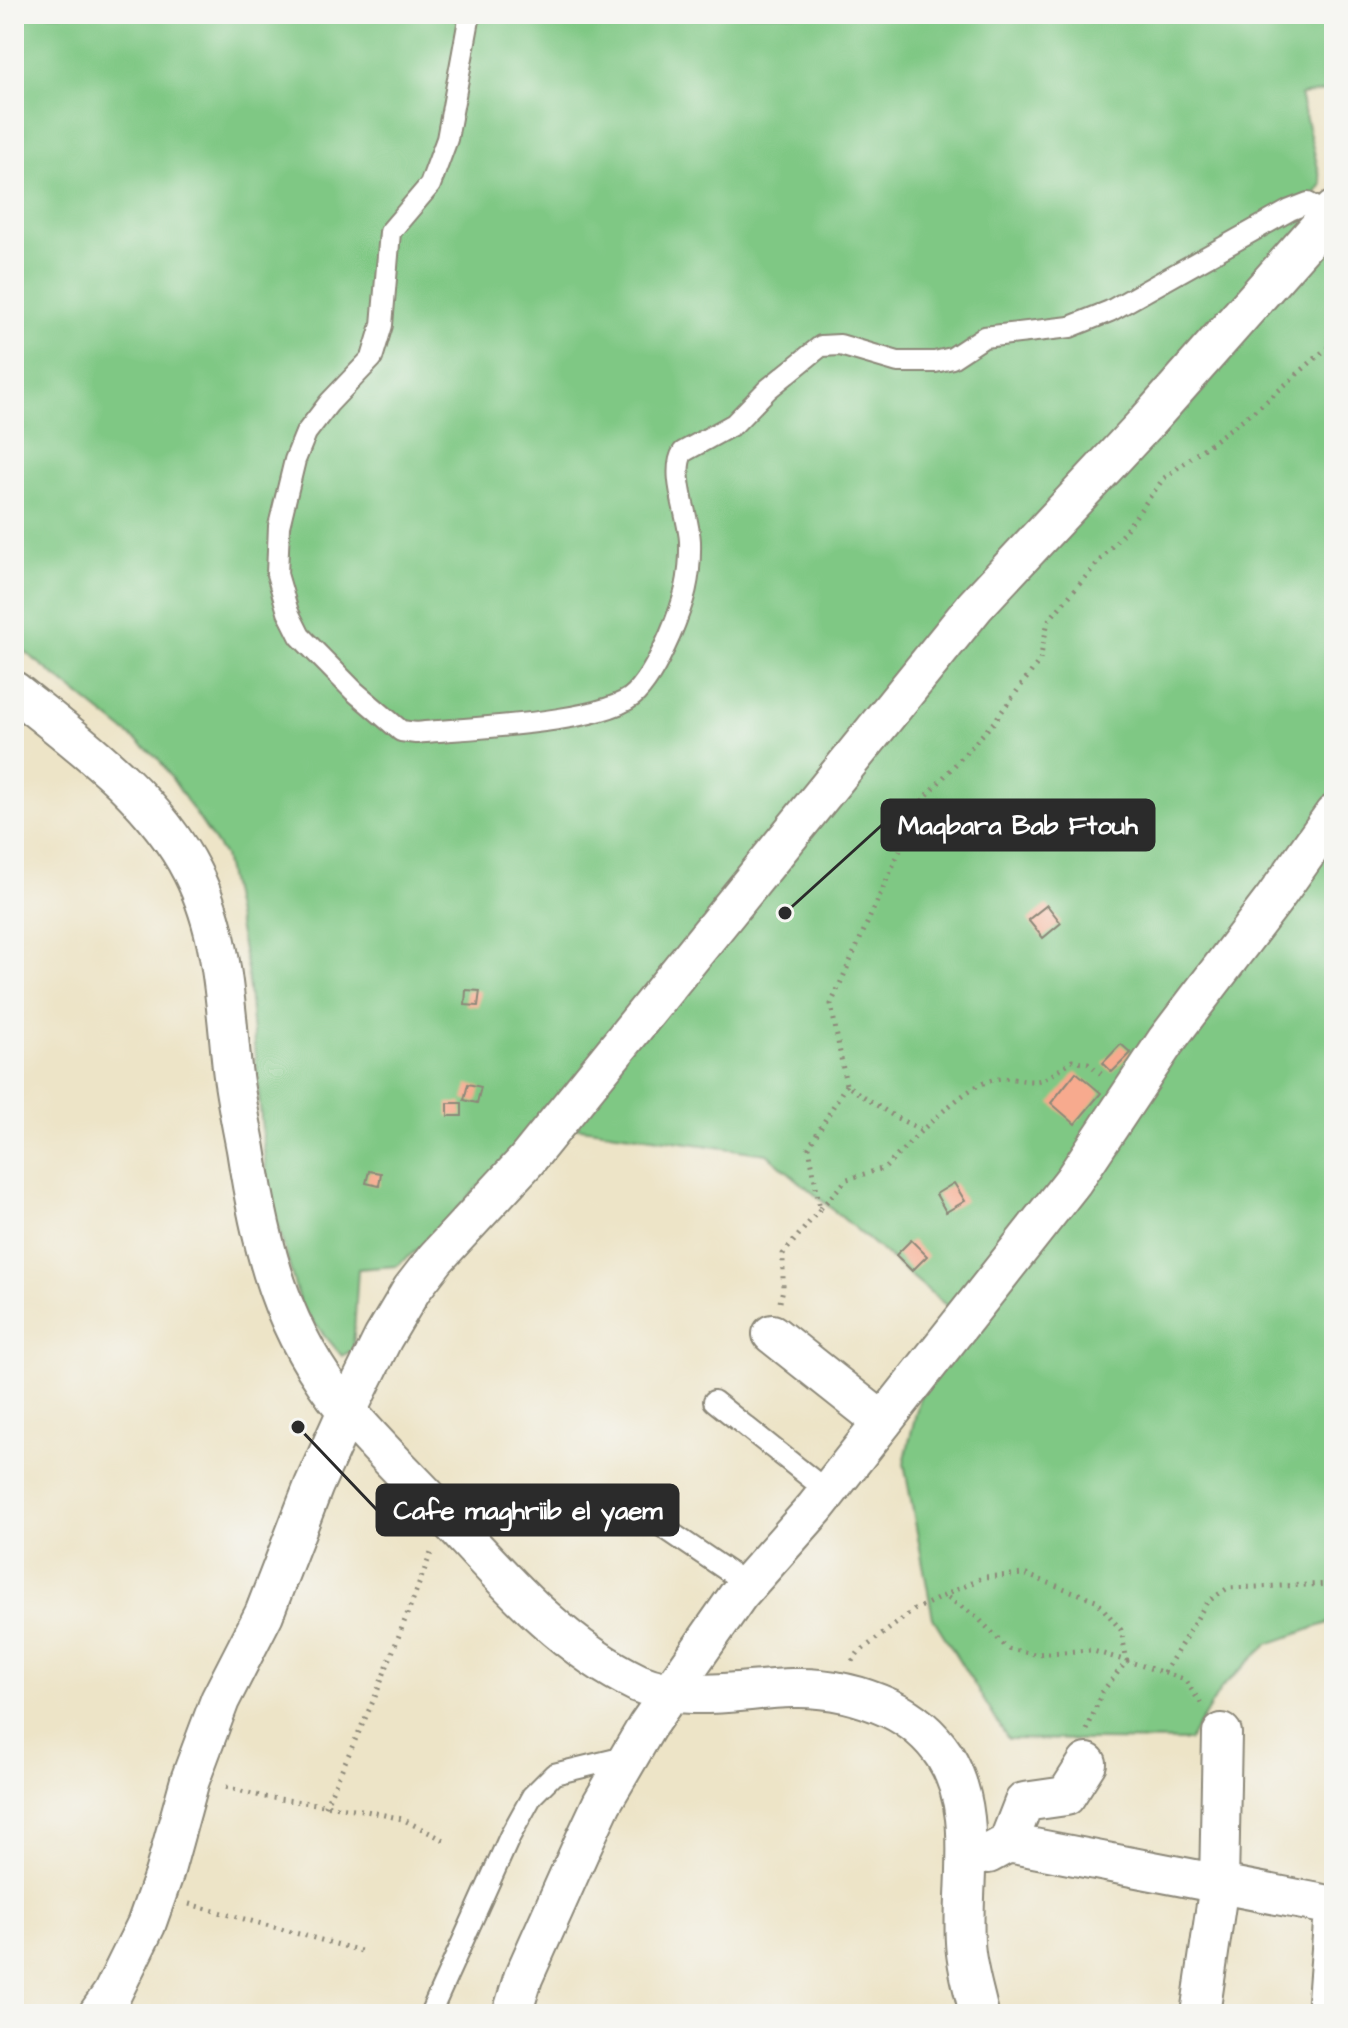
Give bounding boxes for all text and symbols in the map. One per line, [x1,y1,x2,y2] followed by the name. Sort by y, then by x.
[882,800,1154,850] callout: Maqbara Bab Ftouh
[898,808,1139,844] text: Maqbara Bab Ftouh
[377,1485,678,1535] callout: Cafe maghriib el yaem
[394,1493,663,1532] text: Cafe maghriib el yaem

